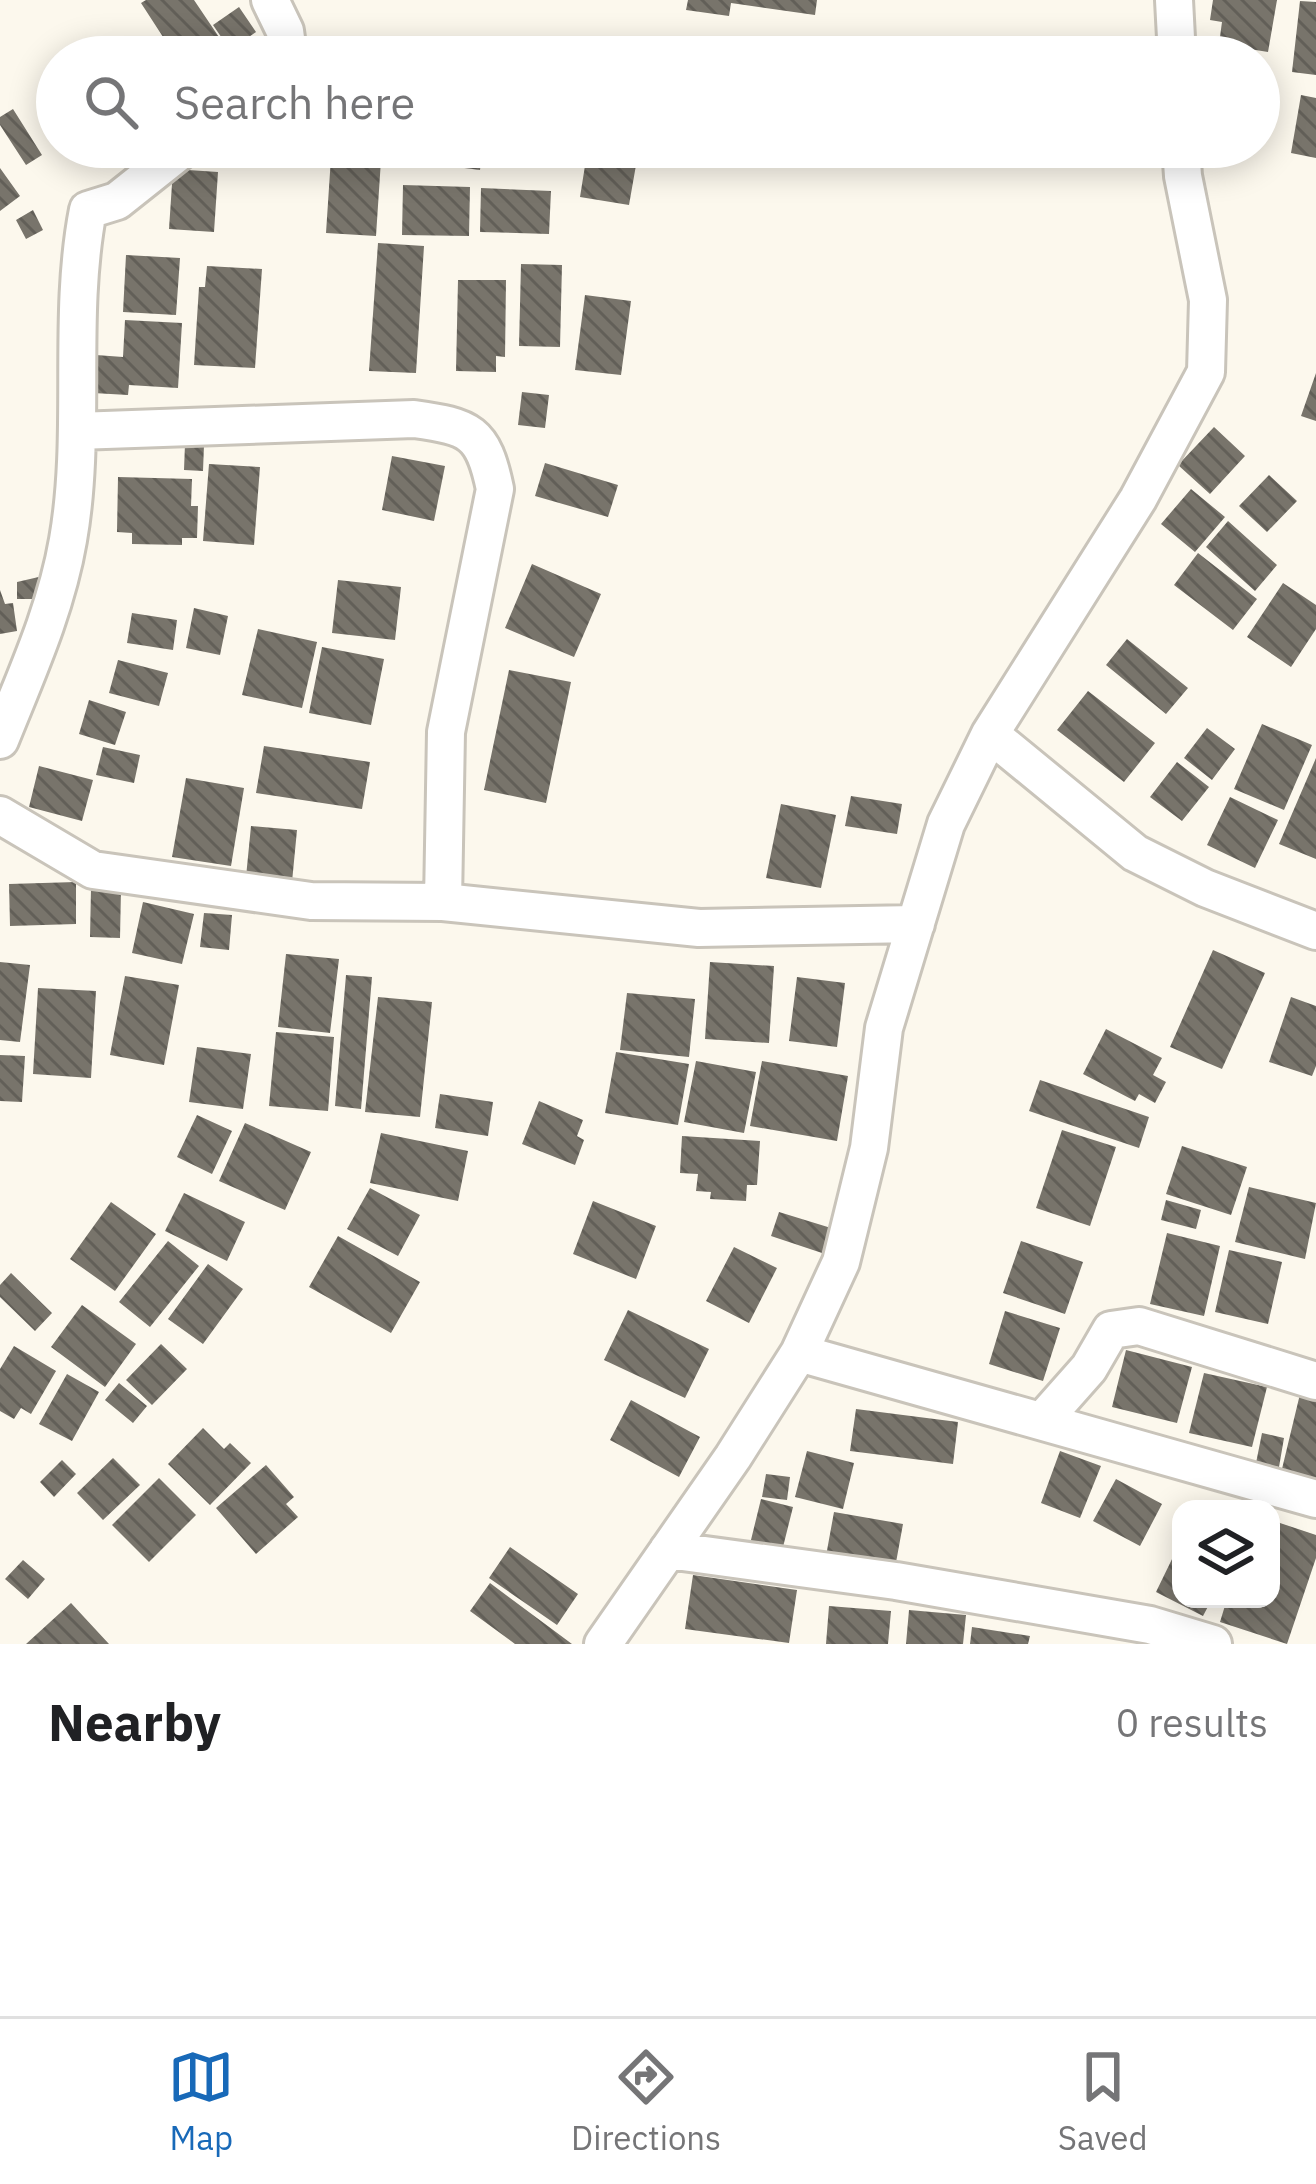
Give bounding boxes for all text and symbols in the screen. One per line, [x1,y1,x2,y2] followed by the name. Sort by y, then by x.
[36,36,1280,168] search box
[78,69,144,135] icon: search
[174,73,415,131] text: Search here
[1172,1500,1280,1608] map controls
[1172,1500,1280,1608] button: layers
[48,1689,221,1755] text: Nearby
[1116,1697,1268,1748] text: 0 results
[168,2044,234,2159] tab: Map
[571,2044,721,2159] tab: Directions
[1058,2044,1148,2159] tab: Saved

